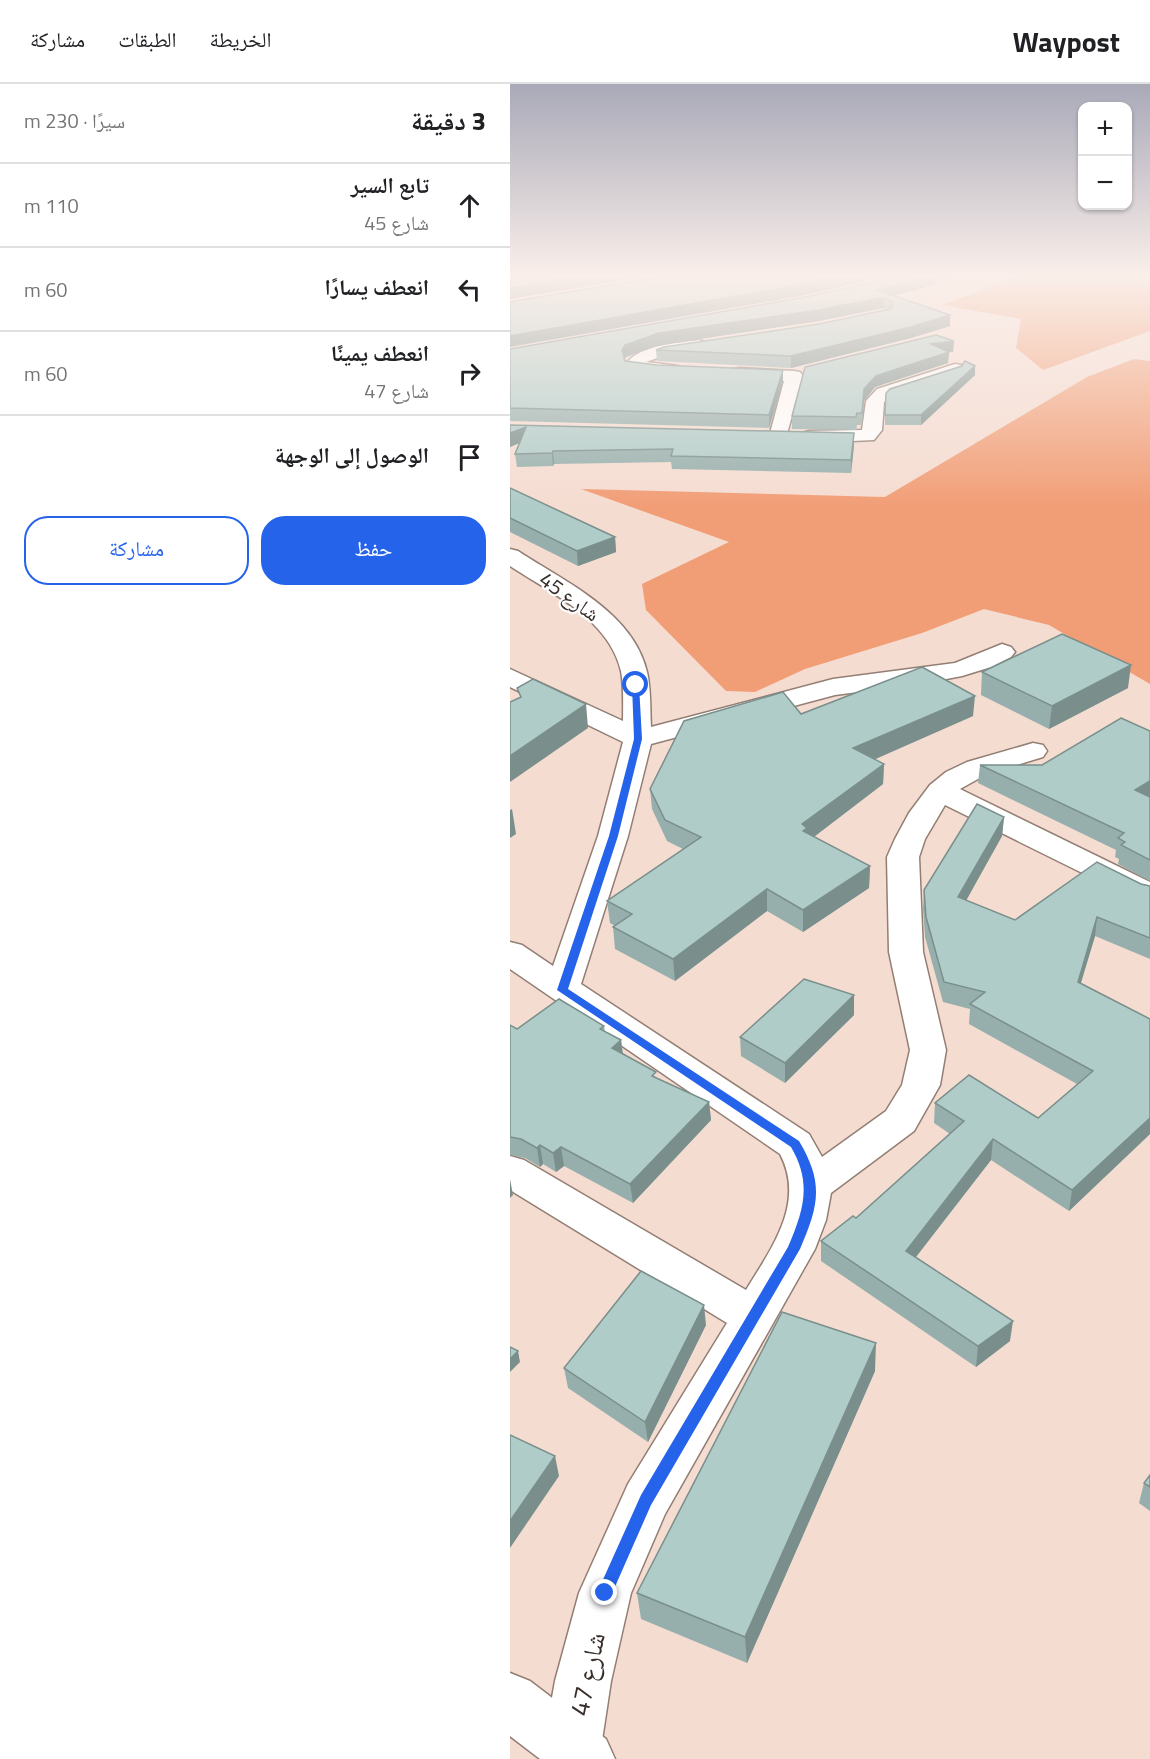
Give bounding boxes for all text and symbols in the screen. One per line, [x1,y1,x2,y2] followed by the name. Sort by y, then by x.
[1013,20,1120,63] text: Waypost
[30,23,85,55] text: مشاركة
[118,23,177,55] text: الطبقات
[210,23,271,55] text: الخريطة
[411,101,486,140] text: 3 دقيقة
[1078,102,1132,210] map controls
[1078,102,1132,156] button: +
[24,105,125,136] text: سيرًا · 230 m
[1078,156,1132,210] button: −
[351,168,429,202] text: تابع السير
[453,189,486,222] icon: ahead
[24,190,79,221] text: 110 m
[364,207,429,238] text: شارع 45
[324,270,429,304] text: انعطف يسارًا
[453,273,486,306] icon: left
[24,274,68,305] text: 60 m
[331,336,429,370] text: انعطف يمينًا
[453,357,486,390] icon: right
[24,358,68,389] text: 60 m
[364,375,429,406] text: شارع 47
[275,438,429,472] text: الوصول إلى الوجهة
[453,441,486,474] icon: arrive
[24,516,249,585] button: مشاركة
[261,516,486,585] button: حفظ
[533,563,607,629] street label: شارع 45
[622,671,648,697] route start
[591,1579,617,1605] route end
[559,1629,615,1719] street label: شارع 47

